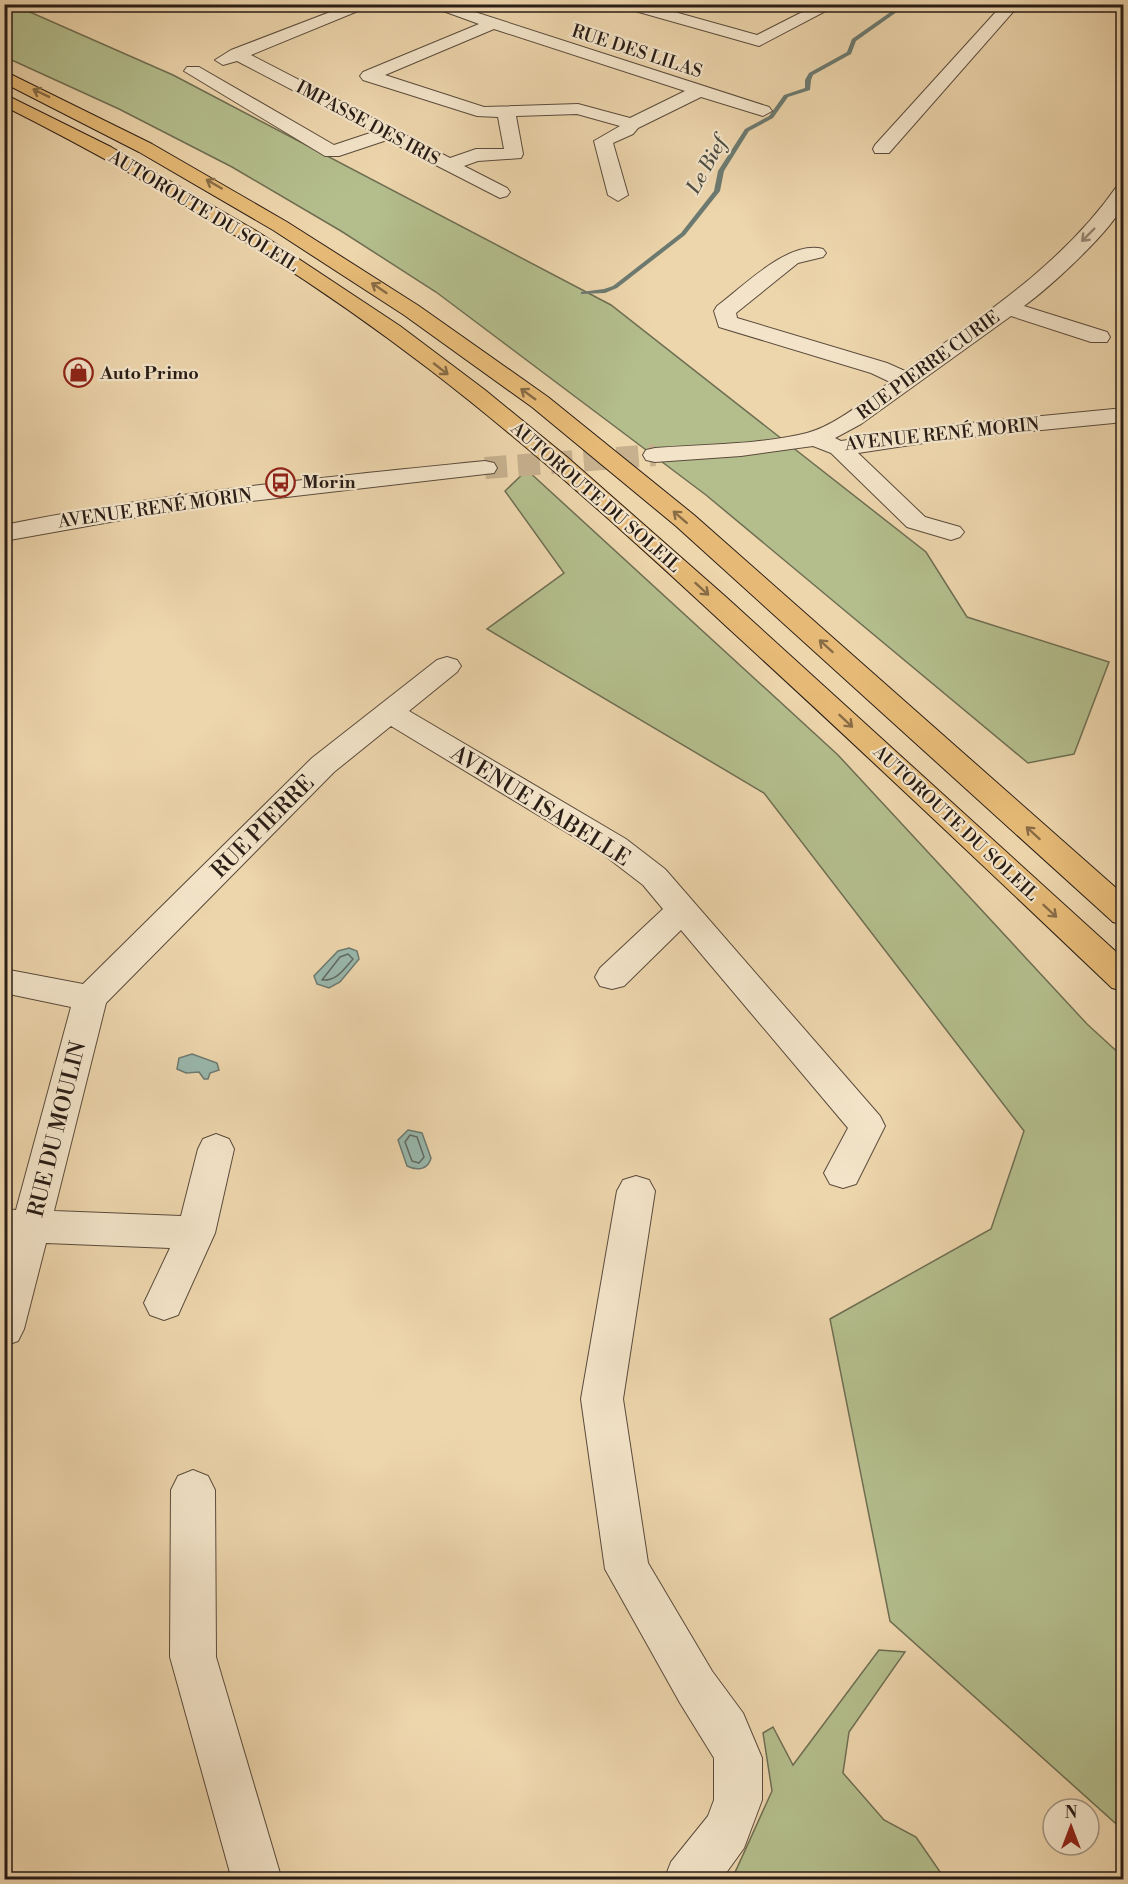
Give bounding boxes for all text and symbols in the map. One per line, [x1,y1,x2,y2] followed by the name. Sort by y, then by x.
[569,20,705,83] street label: RUE DES LILAS
[292,76,444,171] street label: IMPASSE DES IRIS
[33,87,51,99] one-way arrow
[681,129,735,199] water label: Le Bief
[104,145,303,277] street label: AUTOROUTE DU SOLEIL
[206,178,223,190] one-way arrow
[1080,228,1095,243] one-way arrow
[371,282,387,294] one-way arrow
[852,306,1004,425] street label: RUE PIERRE CURIE
[63,357,95,389] shop icon: Auto Primo
[99,362,199,385] place label: Auto Primo
[433,362,449,375] one-way arrow
[521,388,537,400] one-way arrow
[843,413,1041,456] street label: AVENUE RENÉ MORIN
[505,417,686,578] street label: AUTOROUTE DU SOLEIL
[265,466,297,498] bus stop icon: Morin
[302,471,355,494] place label: Morin
[56,483,254,534] street label: AVENUE RENÉ MORIN
[673,510,688,524] one-way arrow
[694,582,709,596] one-way arrow
[818,639,833,653] one-way arrow
[839,713,854,728] one-way arrow
[445,740,635,872] street label: AVENUE ISABELLE
[867,740,1043,906] street label: AUTOROUTE DU SOLEIL
[206,770,320,884] street label: RUE PIERRE
[1026,826,1041,840] one-way arrow
[1043,904,1058,918] one-way arrow
[23,1038,92,1220] street label: RUE DU MOULIN
[1041,1797,1101,1857] north arrow
[1065,1803,1078,1823] text: N

